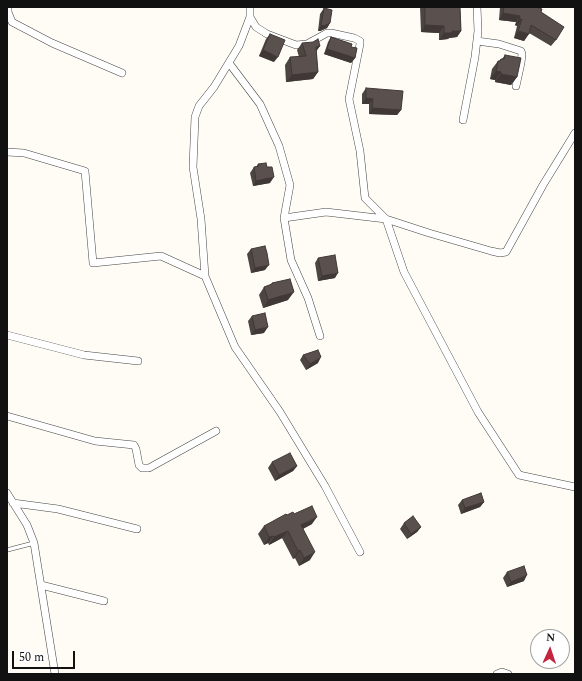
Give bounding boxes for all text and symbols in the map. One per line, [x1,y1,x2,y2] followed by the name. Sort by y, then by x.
[530,629,570,669] north arrow
[546,629,556,646] text: N
[14,643,77,669] scale bar
[19,648,44,667] text: 50 m

